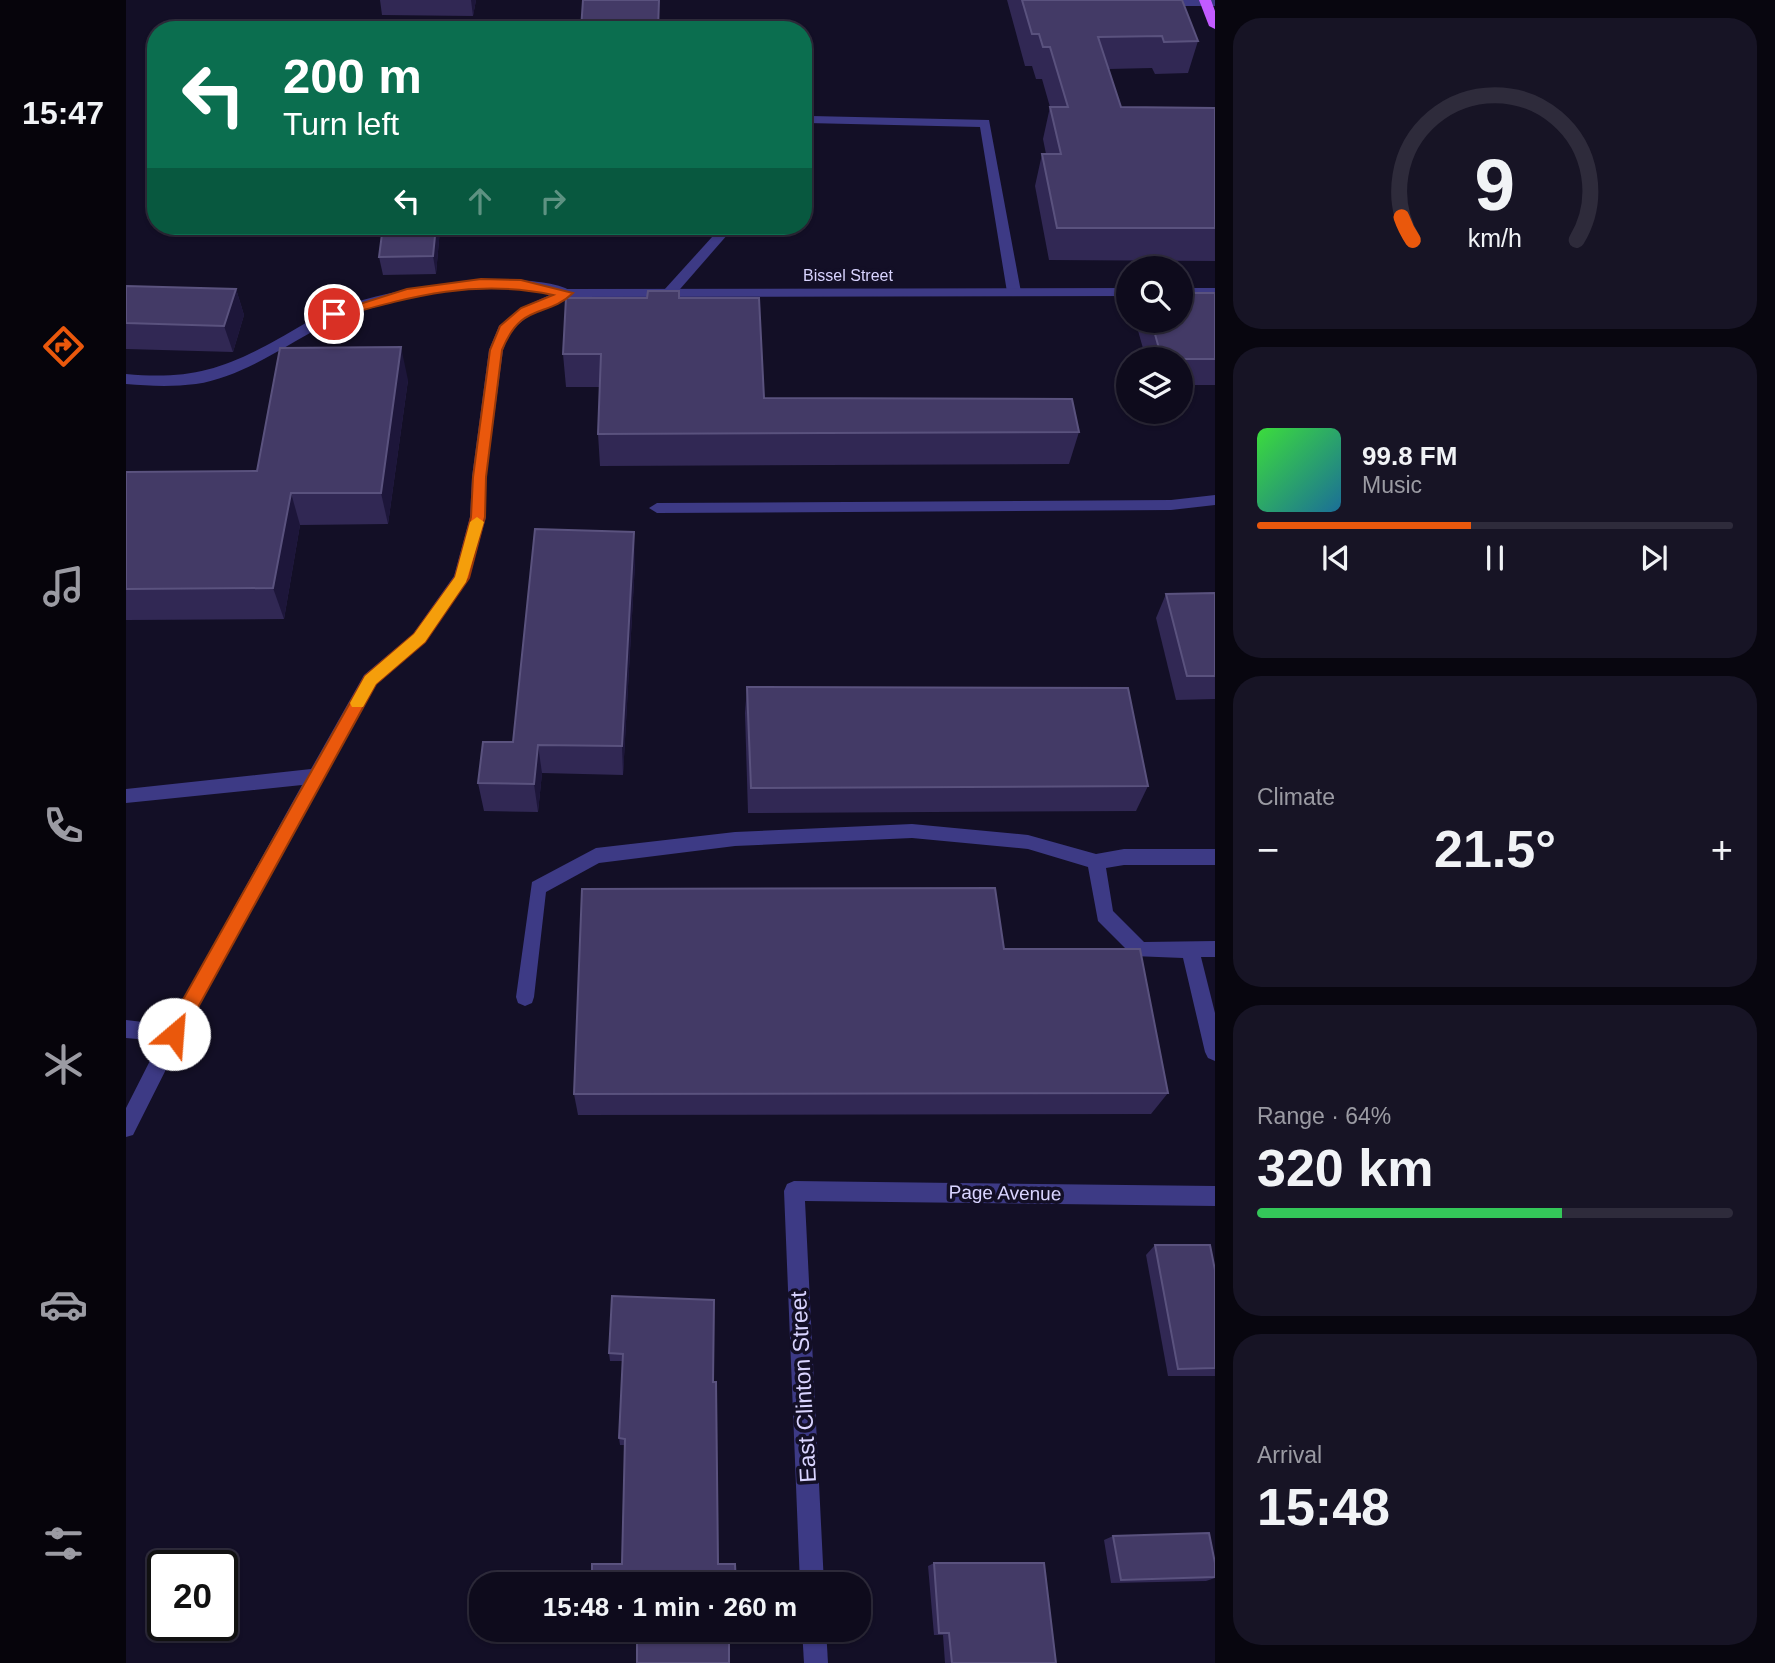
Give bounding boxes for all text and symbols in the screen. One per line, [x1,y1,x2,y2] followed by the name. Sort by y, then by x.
[168,49,259,140] icon: left
[283,49,422,103] text: 200 m
[22,95,104,131] text: 15:47
[283,106,399,142] text: Turn left
[1475,144,1515,225] text: 9
[388,182,426,220] icon: left
[461,182,499,220] icon: ahead
[534,182,572,220] icon: right
[1468,223,1522,251] text: km/h
[1116,256,1193,424] map controls
[1116,256,1193,333] button: search
[803,267,893,284] street label: Bissel Street
[304,284,364,344] pin
[315,295,353,333] icon: arrive
[39,322,88,371] icon: directions
[1116,347,1193,424] button: layers
[1362,441,1457,471] text: 99.8 FM
[1362,472,1422,498] text: Music
[1317,539,1355,577] icon: previous
[1476,539,1514,577] icon: pause
[1635,539,1673,577] icon: next
[39,562,88,611] icon: music
[1257,784,1335,810] text: Climate
[39,801,88,850] icon: phone
[1434,820,1556,878] text: 21.5°
[1257,829,1279,871] text: −
[1711,829,1733,871] text: +
[137,997,211,1071] position arrow
[39,1040,88,1089] icon: climate
[1257,1103,1391,1129] text: Range · 64%
[1257,1139,1433,1197] text: 320 km
[948,1182,1062,1204] street label: Page Avenue
[39,1280,88,1329] icon: car
[785,1290,821,1483] street label: East Clinton Street
[1257,1442,1322,1468] text: Arrival
[1257,1478,1390,1536] text: 15:48
[39,1519,88,1568] icon: filters
[147,1550,238,1641] speed limit sign: 20
[543,1592,797,1622] text: 15:48 · 1 min · 260 m

